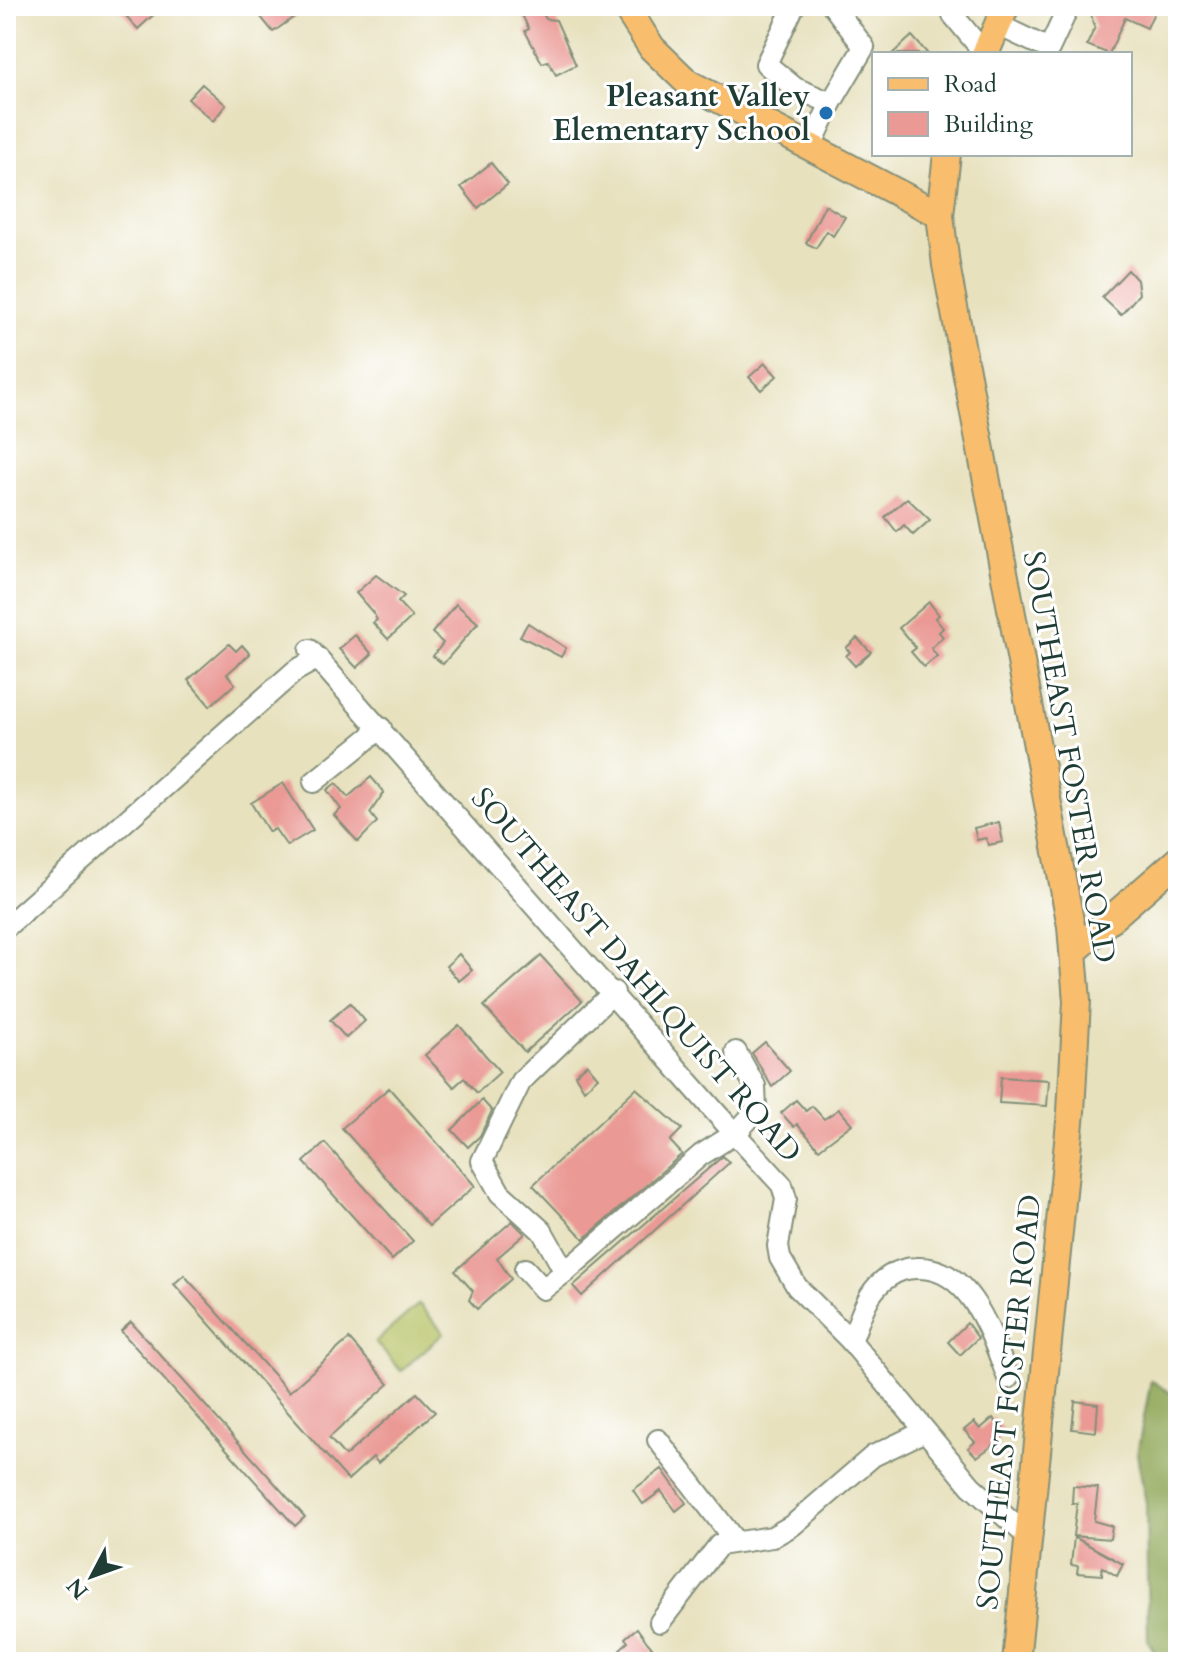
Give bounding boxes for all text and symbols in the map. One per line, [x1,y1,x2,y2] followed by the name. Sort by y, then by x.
[872,52,1132,156] legend
[944,68,997,101] text: Road
[553,76,810,151] place label: Pleasant Valley Elementary School
[817,104,835,122] marker: Pleasant Valley Elementary School
[944,108,1034,141] text: Building
[1013,548,1125,966] street label: SOUTHEAST FOSTER ROAD
[462,779,810,1171] street label: SOUTHEAST DAHLQUIST ROAD
[967,1192,1051,1612] street label: SOUTHEAST FOSTER ROAD
[52,1536,132,1616] north arrow
[60,1571,95,1606] text: N

